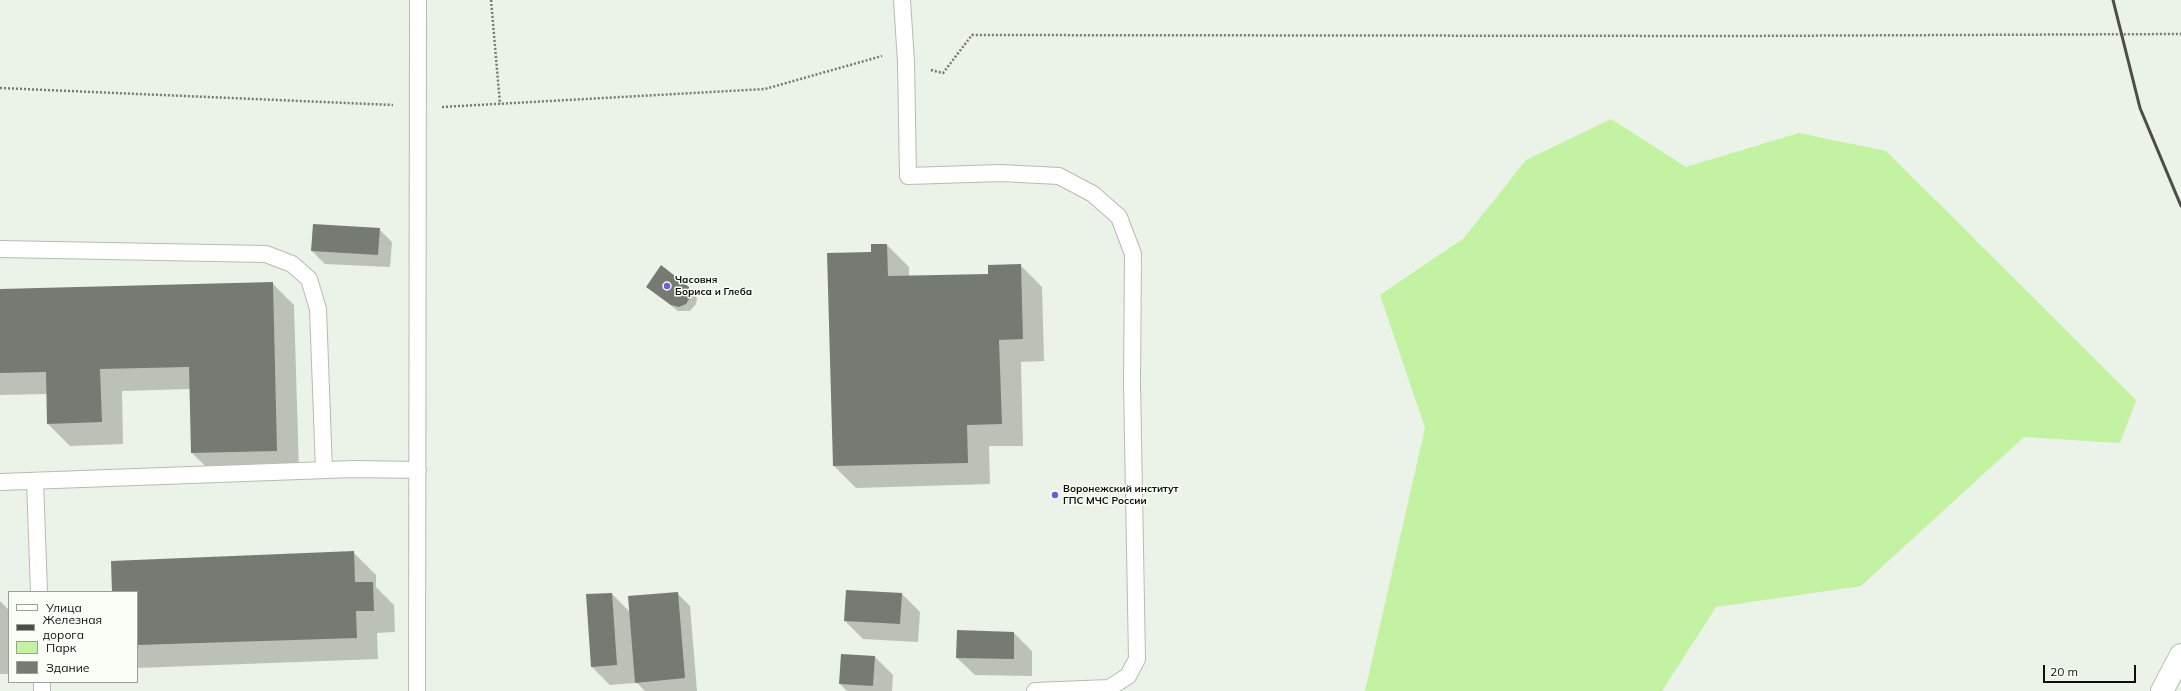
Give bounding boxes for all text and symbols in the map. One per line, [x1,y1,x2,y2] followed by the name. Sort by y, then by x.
[675,274,752,298] place label: Часовня Бориса и Глеба
[662,281,672,291] marker: Часовня Бориса и Глеба
[1063,483,1178,506] place label: Воронежский институт ГПС МЧС России
[1050,490,1060,500] marker: Воронежский институт ГПС МЧС России
[8,591,138,683] legend
[46,600,82,615] text: Улица
[43,612,102,642] text: Железная дорога
[46,640,76,655] text: Парк
[2045,657,2138,683] scale bar
[46,660,89,675] text: Здание
[2050,664,2078,679] text: 20 m

